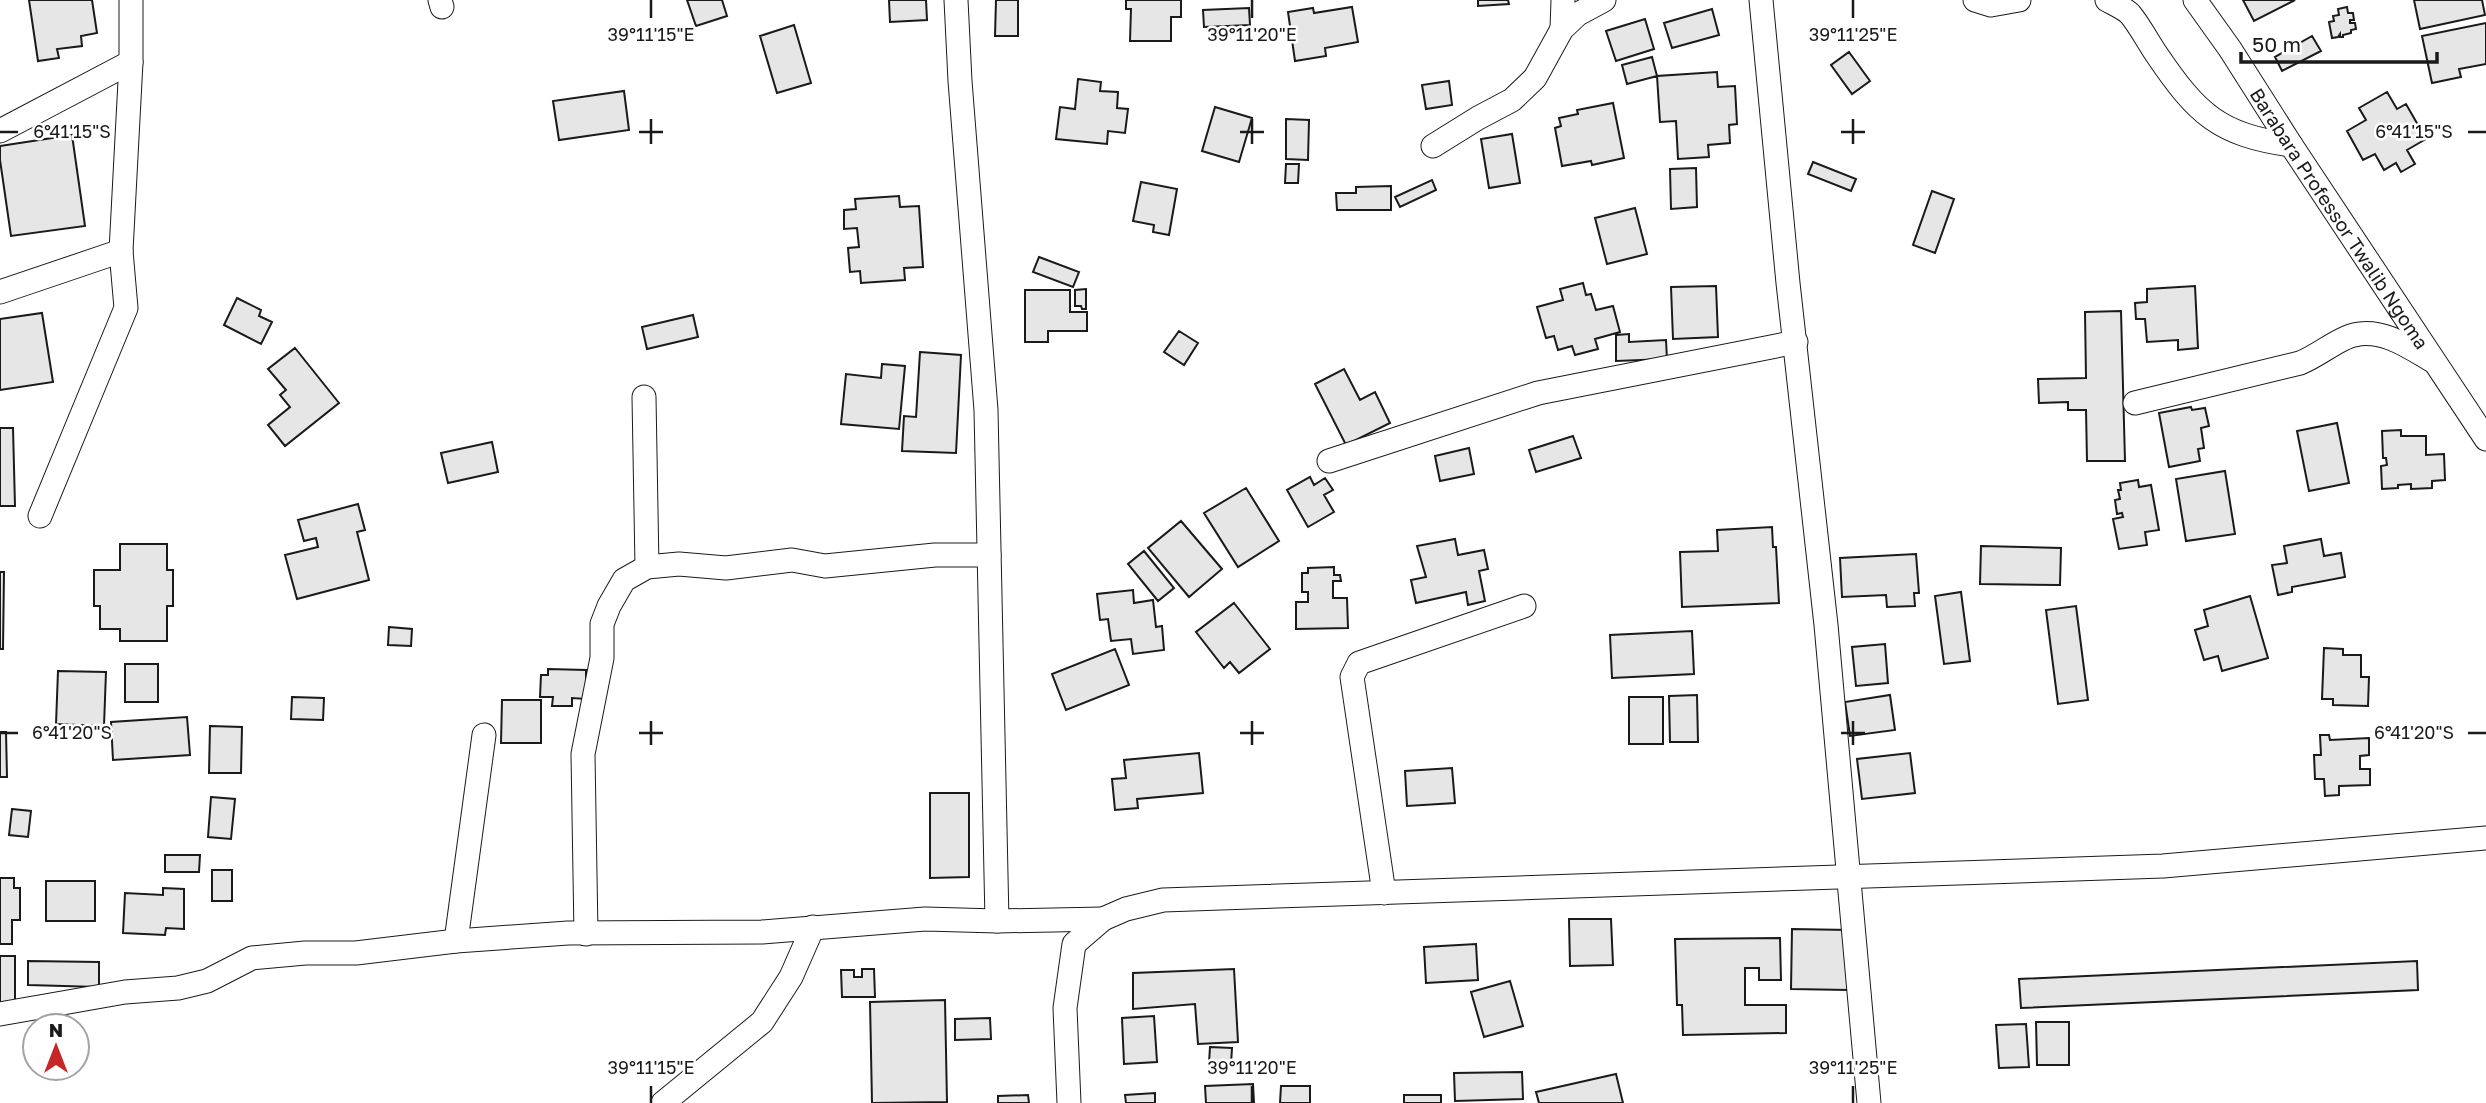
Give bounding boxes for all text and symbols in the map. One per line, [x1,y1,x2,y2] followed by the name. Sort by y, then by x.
[2241,21,2437,65] scale bar
[607,23,695,45] text: 39°11'15"E
[1207,23,1297,45] text: 39°11'20"E
[1809,23,1897,45] text: 39°11'25"E
[2252,31,2301,57] text: 50 m
[2246,83,2434,353] street label: Barabara Professor Twalib Ngoma
[33,120,111,142] text: 6°41'15"S
[2375,120,2453,142] text: 6°41'15"S
[32,721,112,743] text: 6°41'20"S
[2374,721,2454,743] text: 6°41'20"S
[21,1012,91,1082] north arrow
[49,1018,63,1041] text: N
[607,1056,695,1078] text: 39°11'15"E
[1207,1056,1297,1078] text: 39°11'20"E
[1809,1056,1897,1078] text: 39°11'25"E

